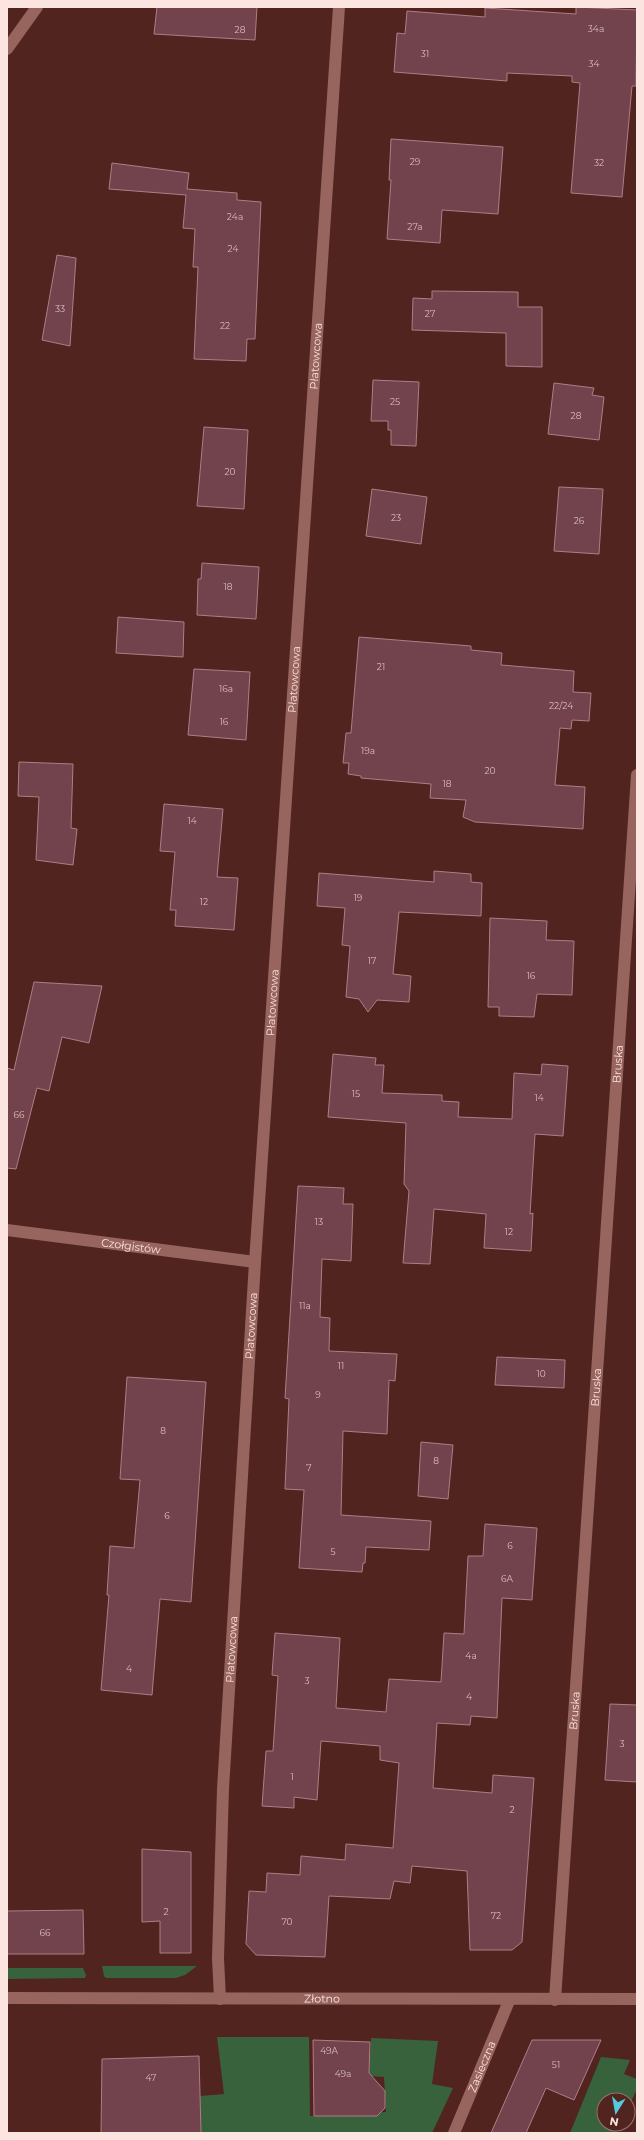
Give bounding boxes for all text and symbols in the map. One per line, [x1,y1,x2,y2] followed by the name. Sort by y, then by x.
[588,23,604,34] house number: 34a
[235,24,246,35] house number: 28
[421,48,429,59] house number: 31
[588,58,600,69] house number: 34
[410,156,421,167] house number: 29
[594,157,604,168] house number: 32
[227,211,243,222] house number: 24a
[407,221,423,232] house number: 27a
[228,243,238,254] house number: 24
[55,303,65,314] house number: 33
[425,308,435,319] house number: 27
[220,320,230,331] house number: 22
[306,322,325,390] street label: Płatowcowa
[390,396,400,407] house number: 25
[571,410,582,421] house number: 28
[224,466,236,477] house number: 20
[391,512,401,523] house number: 23
[574,515,585,526] house number: 26
[224,581,233,592] house number: 18
[285,646,303,713] street label: Płatowcowa
[377,661,385,672] house number: 21
[219,683,233,694] house number: 16a
[549,700,573,711] house number: 22/24
[220,716,229,727] house number: 16
[361,745,375,756] house number: 19a
[484,765,496,776] house number: 20
[443,778,452,789] house number: 18
[187,815,197,826] house number: 14
[354,892,363,903] house number: 19
[200,896,208,907] house number: 12
[368,955,376,966] house number: 17
[263,969,282,1036] street label: Płatowcowa
[527,970,536,981] house number: 16
[609,1044,626,1084] street label: Bruska
[352,1088,360,1099] house number: 15
[534,1092,544,1103] house number: 14
[14,1109,25,1120] house number: 66
[315,1216,323,1227] house number: 13
[505,1226,513,1237] house number: 12
[100,1235,162,1257] street label: Czołgistów
[242,1292,260,1360] street label: Płatowcowa
[299,1300,311,1311] house number: 11a
[338,1360,344,1371] house number: 11
[536,1368,546,1379] house number: 10
[588,1368,604,1407] street label: Bruska
[315,1389,321,1400] house number: 9
[160,1425,166,1436] house number: 8
[433,1455,439,1466] house number: 8
[306,1462,312,1473] house number: 7
[164,1510,170,1521] house number: 6
[507,1540,513,1551] house number: 6
[330,1546,336,1557] house number: 5
[501,1573,514,1584] house number: 6A
[222,1616,240,1683] street label: Płatowcowa
[465,1650,477,1661] house number: 4a
[126,1663,132,1674] house number: 4
[304,1675,310,1686] house number: 3
[466,1691,472,1702] house number: 4
[566,1691,583,1730] street label: Bruska
[619,1738,625,1749] house number: 3
[290,1771,294,1782] house number: 1
[509,1804,515,1815] house number: 2
[163,1906,169,1917] house number: 2
[491,1910,501,1921] house number: 72
[281,1916,293,1927] house number: 70
[40,1927,51,1938] house number: 66
[304,1991,340,2006] street label: Złotno
[465,2039,499,2094] street label: Zasieczna
[320,2045,338,2056] house number: 49A
[552,2059,560,2070] house number: 51
[335,2068,351,2079] house number: 49a
[146,2072,156,2083] house number: 47
[596,2092,636,2132] north arrow
[608,2114,620,2130] text: N

